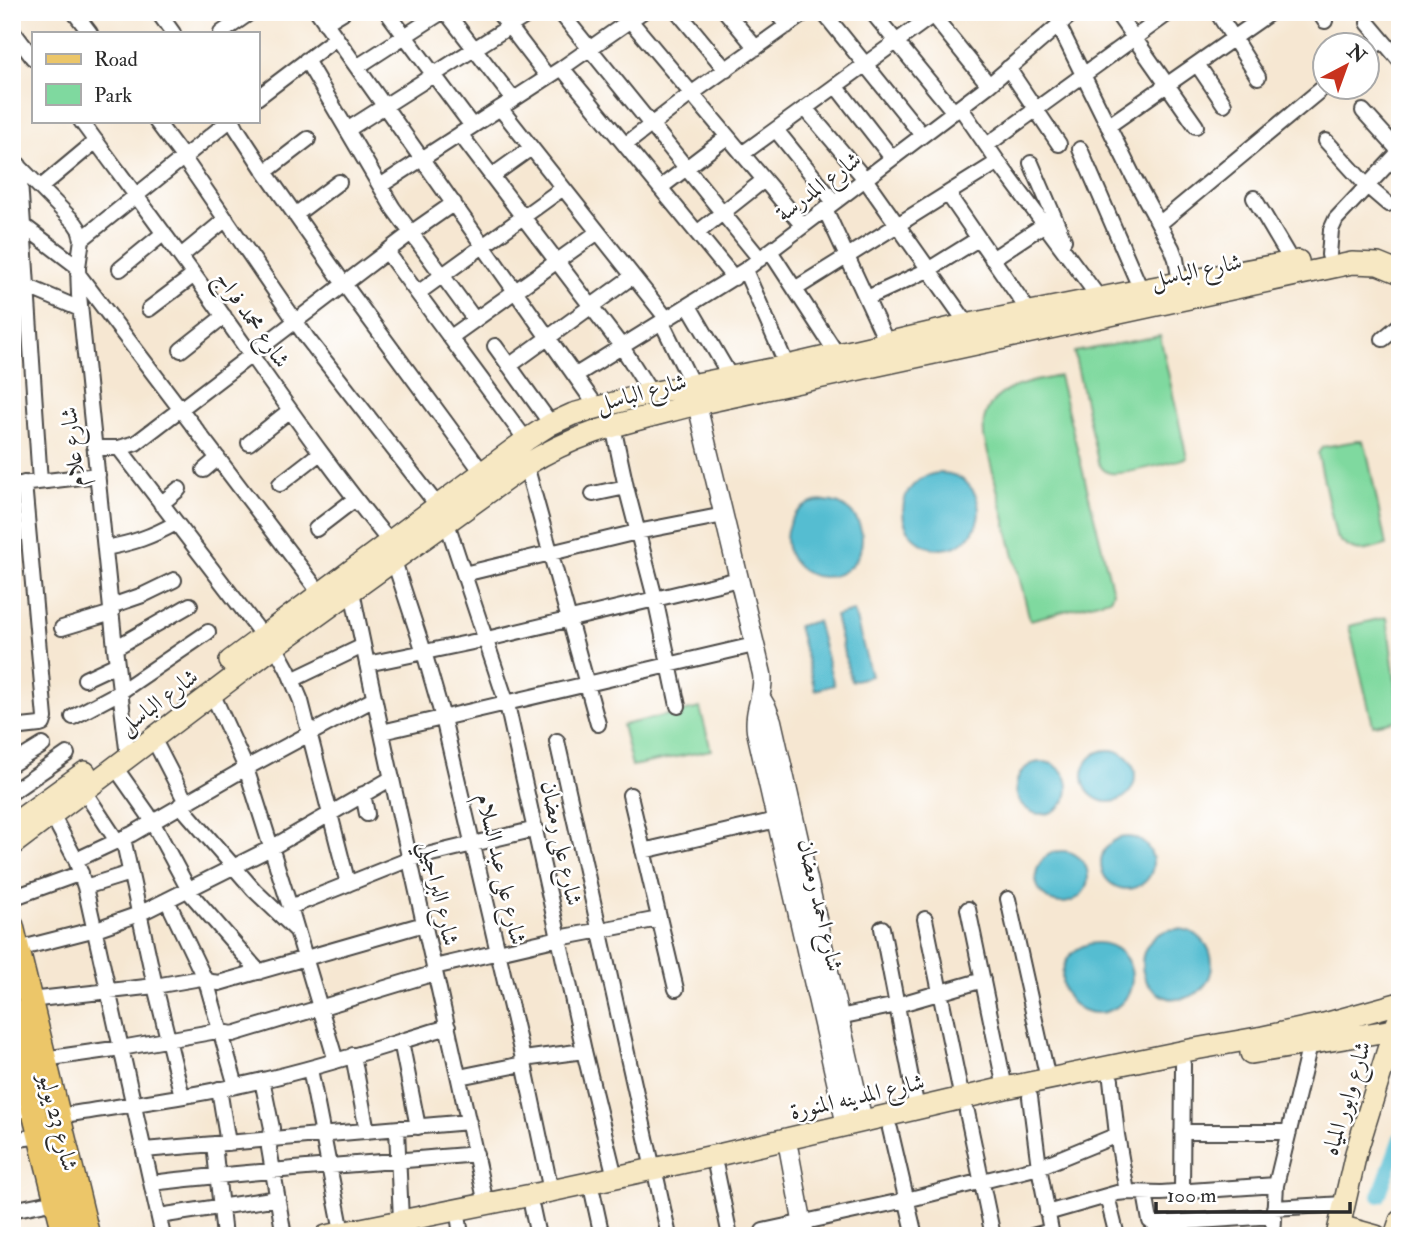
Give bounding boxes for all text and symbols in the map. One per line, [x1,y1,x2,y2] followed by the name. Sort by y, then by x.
[32,32,259,122] legend
[1310,32,1380,102] north arrow
[1341,39,1372,69] text: N
[94,46,139,73] text: Road
[94,82,132,109] text: Park
[770,145,870,232] street label: شارع المدرسة
[1148,247,1245,299] street label: شارع الباسل
[204,265,297,377] street label: شارع محمد فراج
[593,367,691,423] street label: شارع الباسل
[54,405,96,488] street label: شارع علام
[113,662,207,745] street label: شارع الباسل
[529,778,589,909] street label: شارع على رمضان
[465,791,533,949] street label: شارع على عبد السلام
[786,836,850,975] street label: شارع احمد رمضان
[406,838,466,950] street label: شارع البراجيلي
[1315,1038,1382,1160] street label: شارع وابور المياه
[787,1067,928,1131] street label: شارع المدينه المنورة
[27,1068,85,1175] street label: شارع 23 يوليو
[1156,1171,1351,1215] scale bar
[1167,1182,1217,1209] text: 100 m

